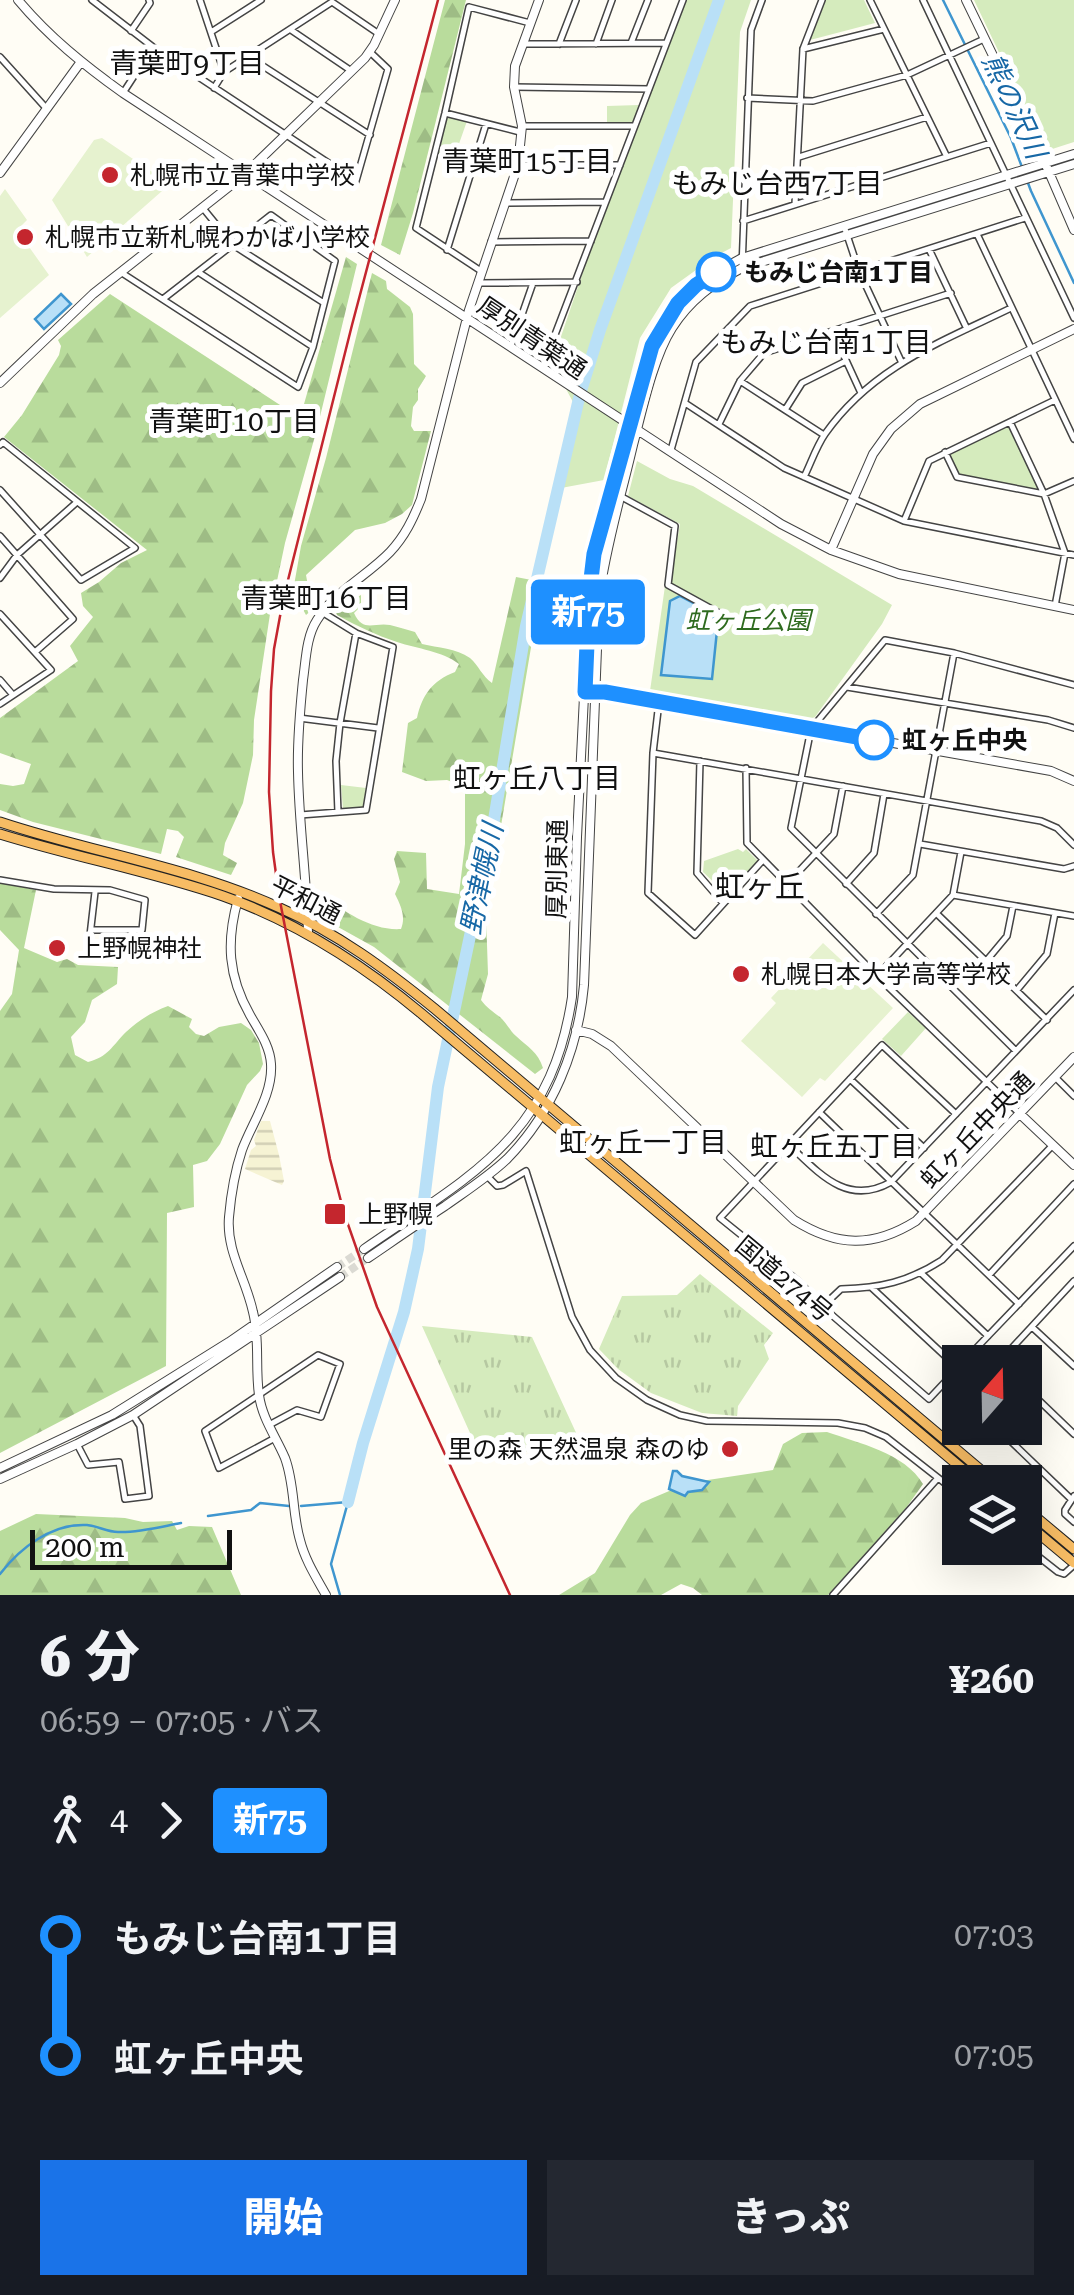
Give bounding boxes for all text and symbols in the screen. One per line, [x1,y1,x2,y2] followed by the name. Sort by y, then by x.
[109,47,265,80] district label: 青葉町9丁目
[975,48,1054,166] water label: 熊の沢川
[441,145,613,178] district label: 青葉町15丁目
[130,161,355,190] place label: 札幌市立青葉中学校
[99,164,121,186] marker: 札幌市立青葉中学校
[671,167,883,200] district label: もみじ台西7丁目
[45,223,370,252] place label: 札幌市立新札幌わかば小学校
[14,226,36,248] marker: 札幌市立新札幌わかば小学校
[697,253,735,291] marker: もみじ台南1丁目
[744,258,933,287] place label: もみじ台南1丁目
[472,291,592,385] street label: 厚別青葉通
[720,326,932,359] district label: もみじ台南1丁目
[148,405,320,438] district label: 青葉町10丁目
[530,580,646,644] line badge: 新75
[240,582,412,615] district label: 青葉町16丁目
[551,592,625,633] text: 新75
[685,606,813,635] park label: 虹ヶ丘公園
[855,721,893,759] marker: 虹ヶ丘中央
[902,726,1027,755] place label: 虹ヶ丘中央
[453,762,621,795] district label: 虹ヶ丘八丁目
[454,818,510,937] water label: 野津幌川
[542,819,572,919] street label: 厚別東通
[715,869,805,904] district label: 虹ヶ丘
[266,870,346,930] street label: 平和通
[77,934,202,963] place label: 上野幌神社
[46,937,68,959] marker: 上野幌神社
[761,960,1011,989] place label: 札幌日本大学高等学校
[730,963,752,985] marker: 札幌日本大学高等学校
[914,1066,1040,1194] street label: 虹ヶ丘中央通
[559,1126,727,1159] district label: 虹ヶ丘一丁目
[750,1130,918,1163] district label: 虹ヶ丘五丁目
[358,1200,433,1229] place label: 上野幌
[322,1201,348,1227] marker: 上野幌
[730,1230,838,1328] street label: 国道274号
[942,1345,1042,1445] north arrow
[942,1345,1042,1565] map controls
[447,1435,710,1464] place label: 里の森 天然温泉 森のゆ
[719,1438,741,1460] marker: 里の森 天然温泉 森のゆ
[942,1465,1042,1565] button: layers
[30,1525,232,1570] scale bar
[45,1531,125,1564] text: 200 m
[40,1625,140,1689] text: 6 分
[949,1658,1034,1702] text: ¥260
[40,1702,324,1740] text: 06:59 – 07:05 · バス
[40,1793,95,1848] icon: walk
[143,1793,198,1848] icon: forward
[233,1800,307,1841] text: 新75
[110,1801,128,1839] text: 4
[954,1916,1034,1954] text: 07:03
[114,1917,401,1961] text: もみじ台南1丁目
[954,2036,1034,2074] text: 07:05
[114,2037,304,2081] text: 虹ヶ丘中央
[40,2160,527,2275] button: 開始
[547,2160,1034,2275] button: きっぷ

